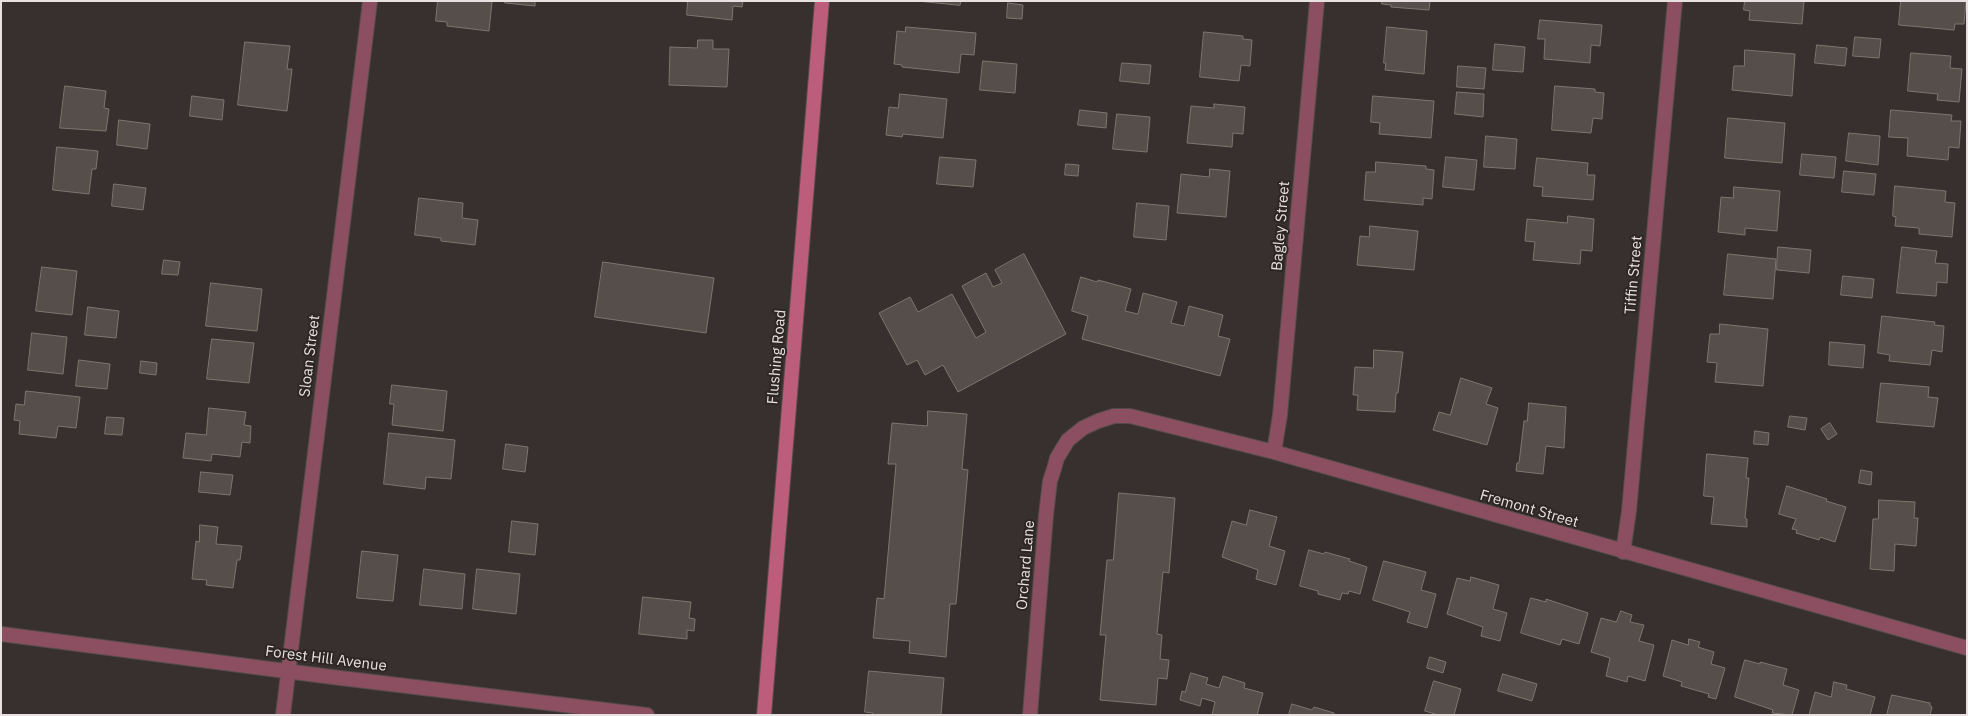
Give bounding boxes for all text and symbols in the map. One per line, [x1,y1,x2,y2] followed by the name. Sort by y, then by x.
[1268,180,1294,272] street label: Bagley Street
[1622,235,1646,315] street label: Tiffin Street
[764,309,790,405] street label: Flushing Road
[296,314,324,398] street label: Sloan Street
[1478,486,1580,532] street label: Fremont Street
[1013,519,1039,611] street label: Orchard Lane
[264,643,388,675] street label: Forest Hill Avenue

